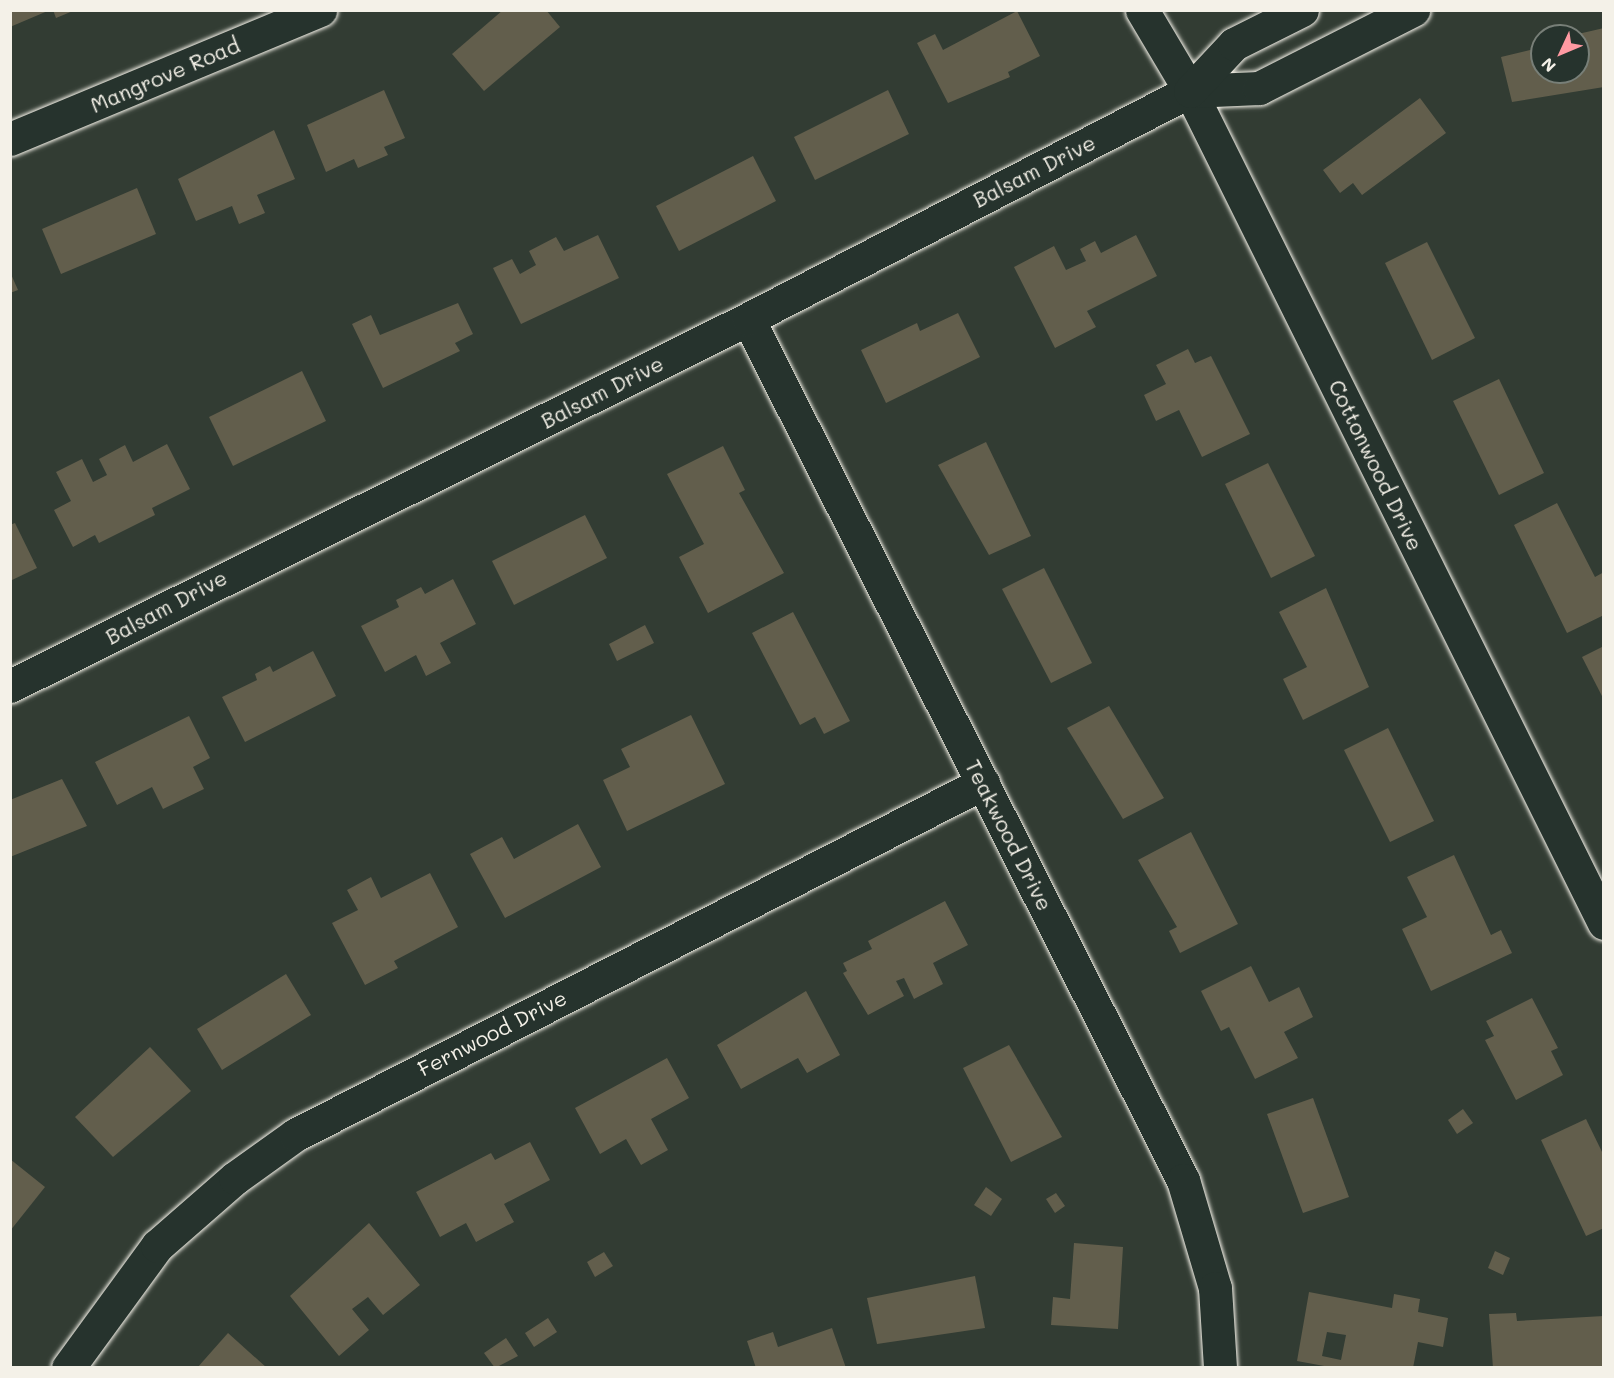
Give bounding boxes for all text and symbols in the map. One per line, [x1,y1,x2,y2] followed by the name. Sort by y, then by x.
[1530,24,1590,84] north arrow
[87,32,243,118] street label: Mangrove Road
[1536,54,1560,77] text: N
[969,129,1099,213] street label: Balsam Drive
[537,350,667,434] street label: Balsam Drive
[1324,376,1428,554] street label: Cottonwood Drive
[101,565,231,649] street label: Balsam Drive
[960,755,1058,915] street label: Teakwood Drive
[413,985,571,1081] street label: Fernwood Drive

